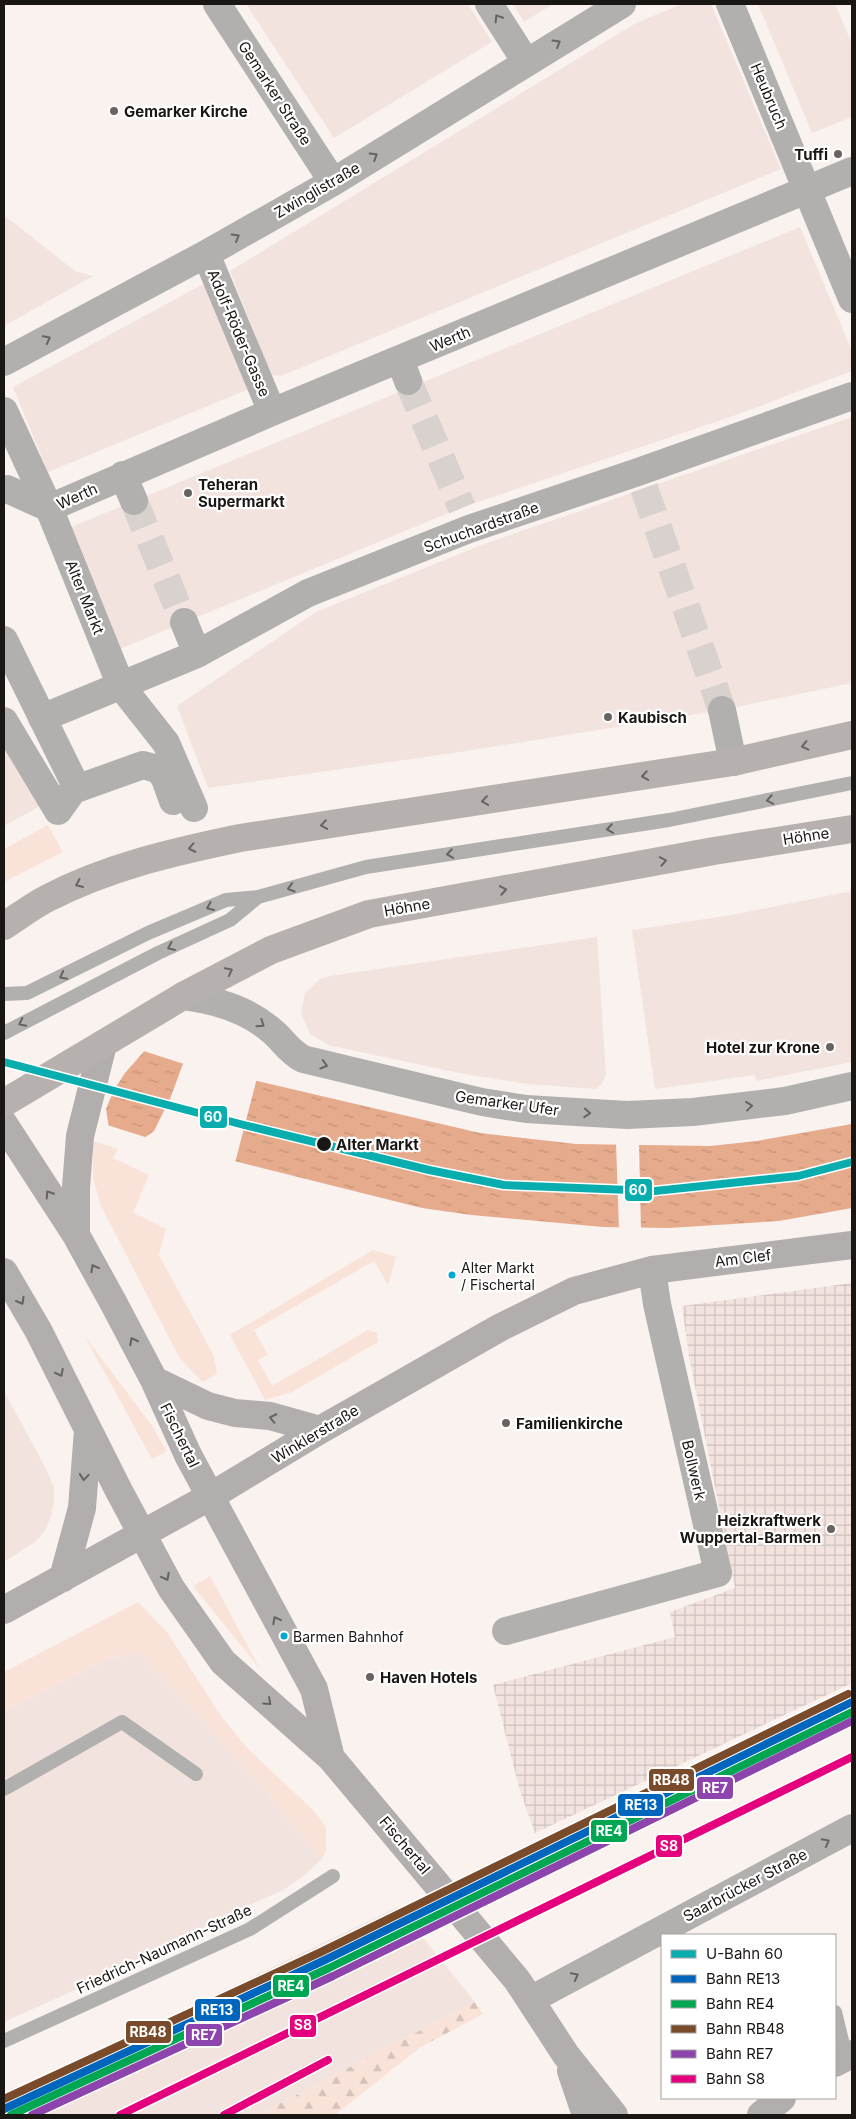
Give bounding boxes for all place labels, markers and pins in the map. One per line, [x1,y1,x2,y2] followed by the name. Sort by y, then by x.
[124,102,248,121] place label: Gemarker Kirche
[108,105,120,117] marker: Gemarker Kirche
[794,145,828,164] place label: Tuffi
[832,148,844,160] marker: Tuffi
[198,475,285,511] place label: Teheran Supermarkt
[182,487,194,499] marker: Teheran Supermarkt
[618,708,687,727] place label: Kaubisch
[602,711,614,723] marker: Kaubisch
[706,1038,820,1057] place label: Hotel zur Krone
[824,1041,836,1053] marker: Hotel zur Krone
[315,1135,333,1153] marker: Alter Markt
[336,1135,419,1154] place label: Alter Markt
[461,1259,535,1293] place label: Alter Markt / Fischertal
[447,1270,457,1280] marker: Alter Markt / Fischertal
[516,1414,623,1433] place label: Familienkirche
[500,1417,512,1429] marker: Familienkirche
[680,1511,821,1547] place label: Heizkraftwerk Wuppertal-Barmen
[825,1523,837,1535] marker: Heizkraftwerk Wuppertal-Barmen
[293,1628,404,1645] place label: Barmen Bahnhof
[279,1631,289,1641] marker: Barmen Bahnhof
[380,1668,477,1687] place label: Haven Hotels
[364,1671,376,1683] marker: Haven Hotels

